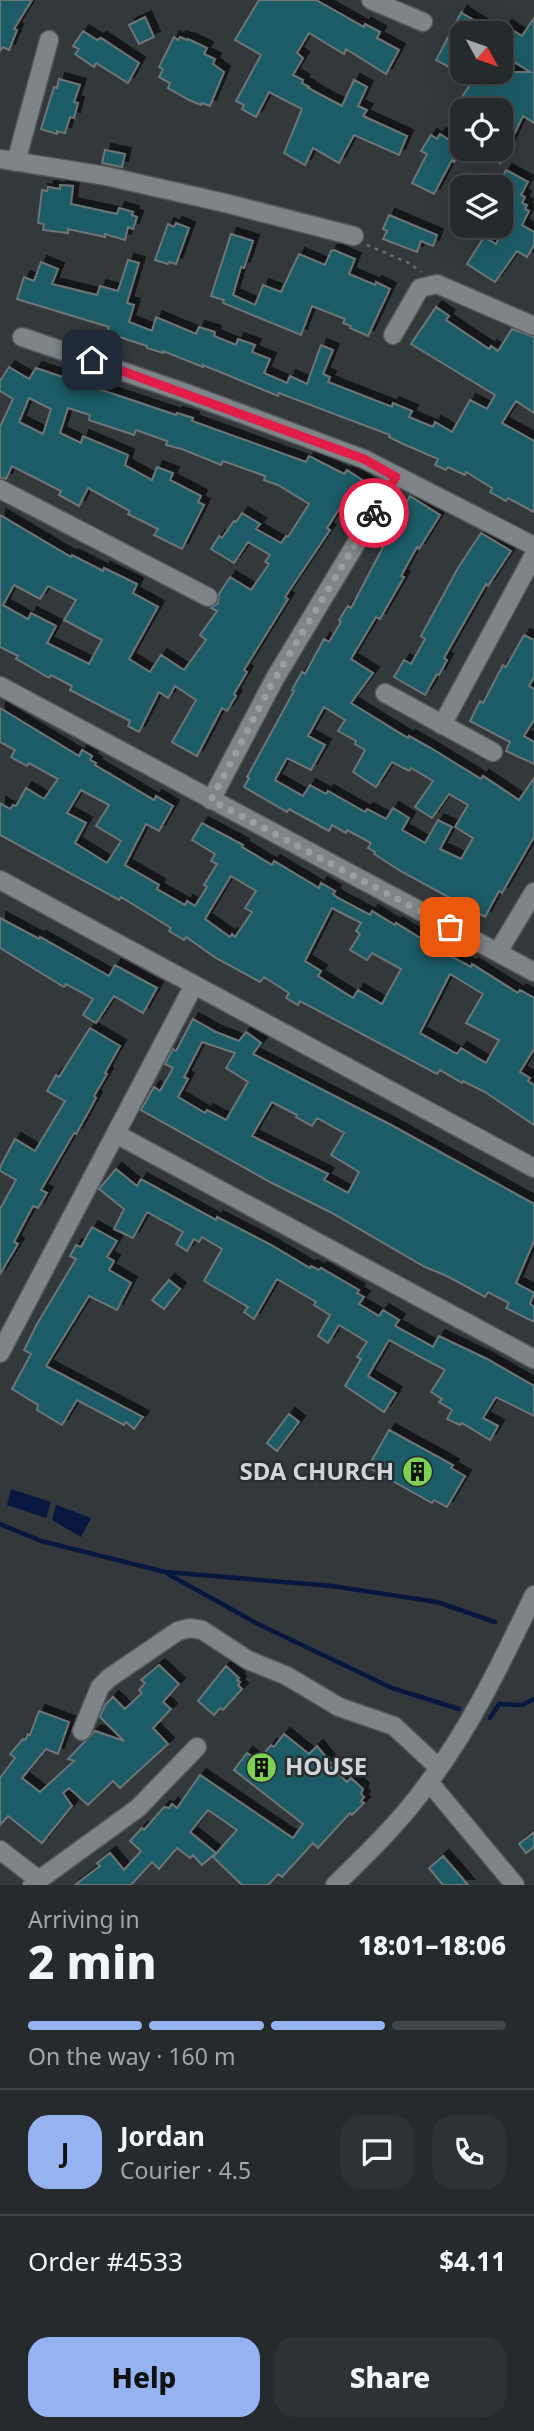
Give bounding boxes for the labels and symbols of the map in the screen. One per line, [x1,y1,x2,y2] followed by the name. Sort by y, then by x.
[450,21,513,84] north arrow
[62,330,122,390] pin
[339,478,409,548] courier
[420,897,480,957] pin
[239,1454,394,1487] place label: SDA CHURCH
[400,1455,434,1489] building icon: SDA CHURCH
[285,1749,367,1782] place label: HOUSE
[245,1750,279,1784] building icon: HOUSE

